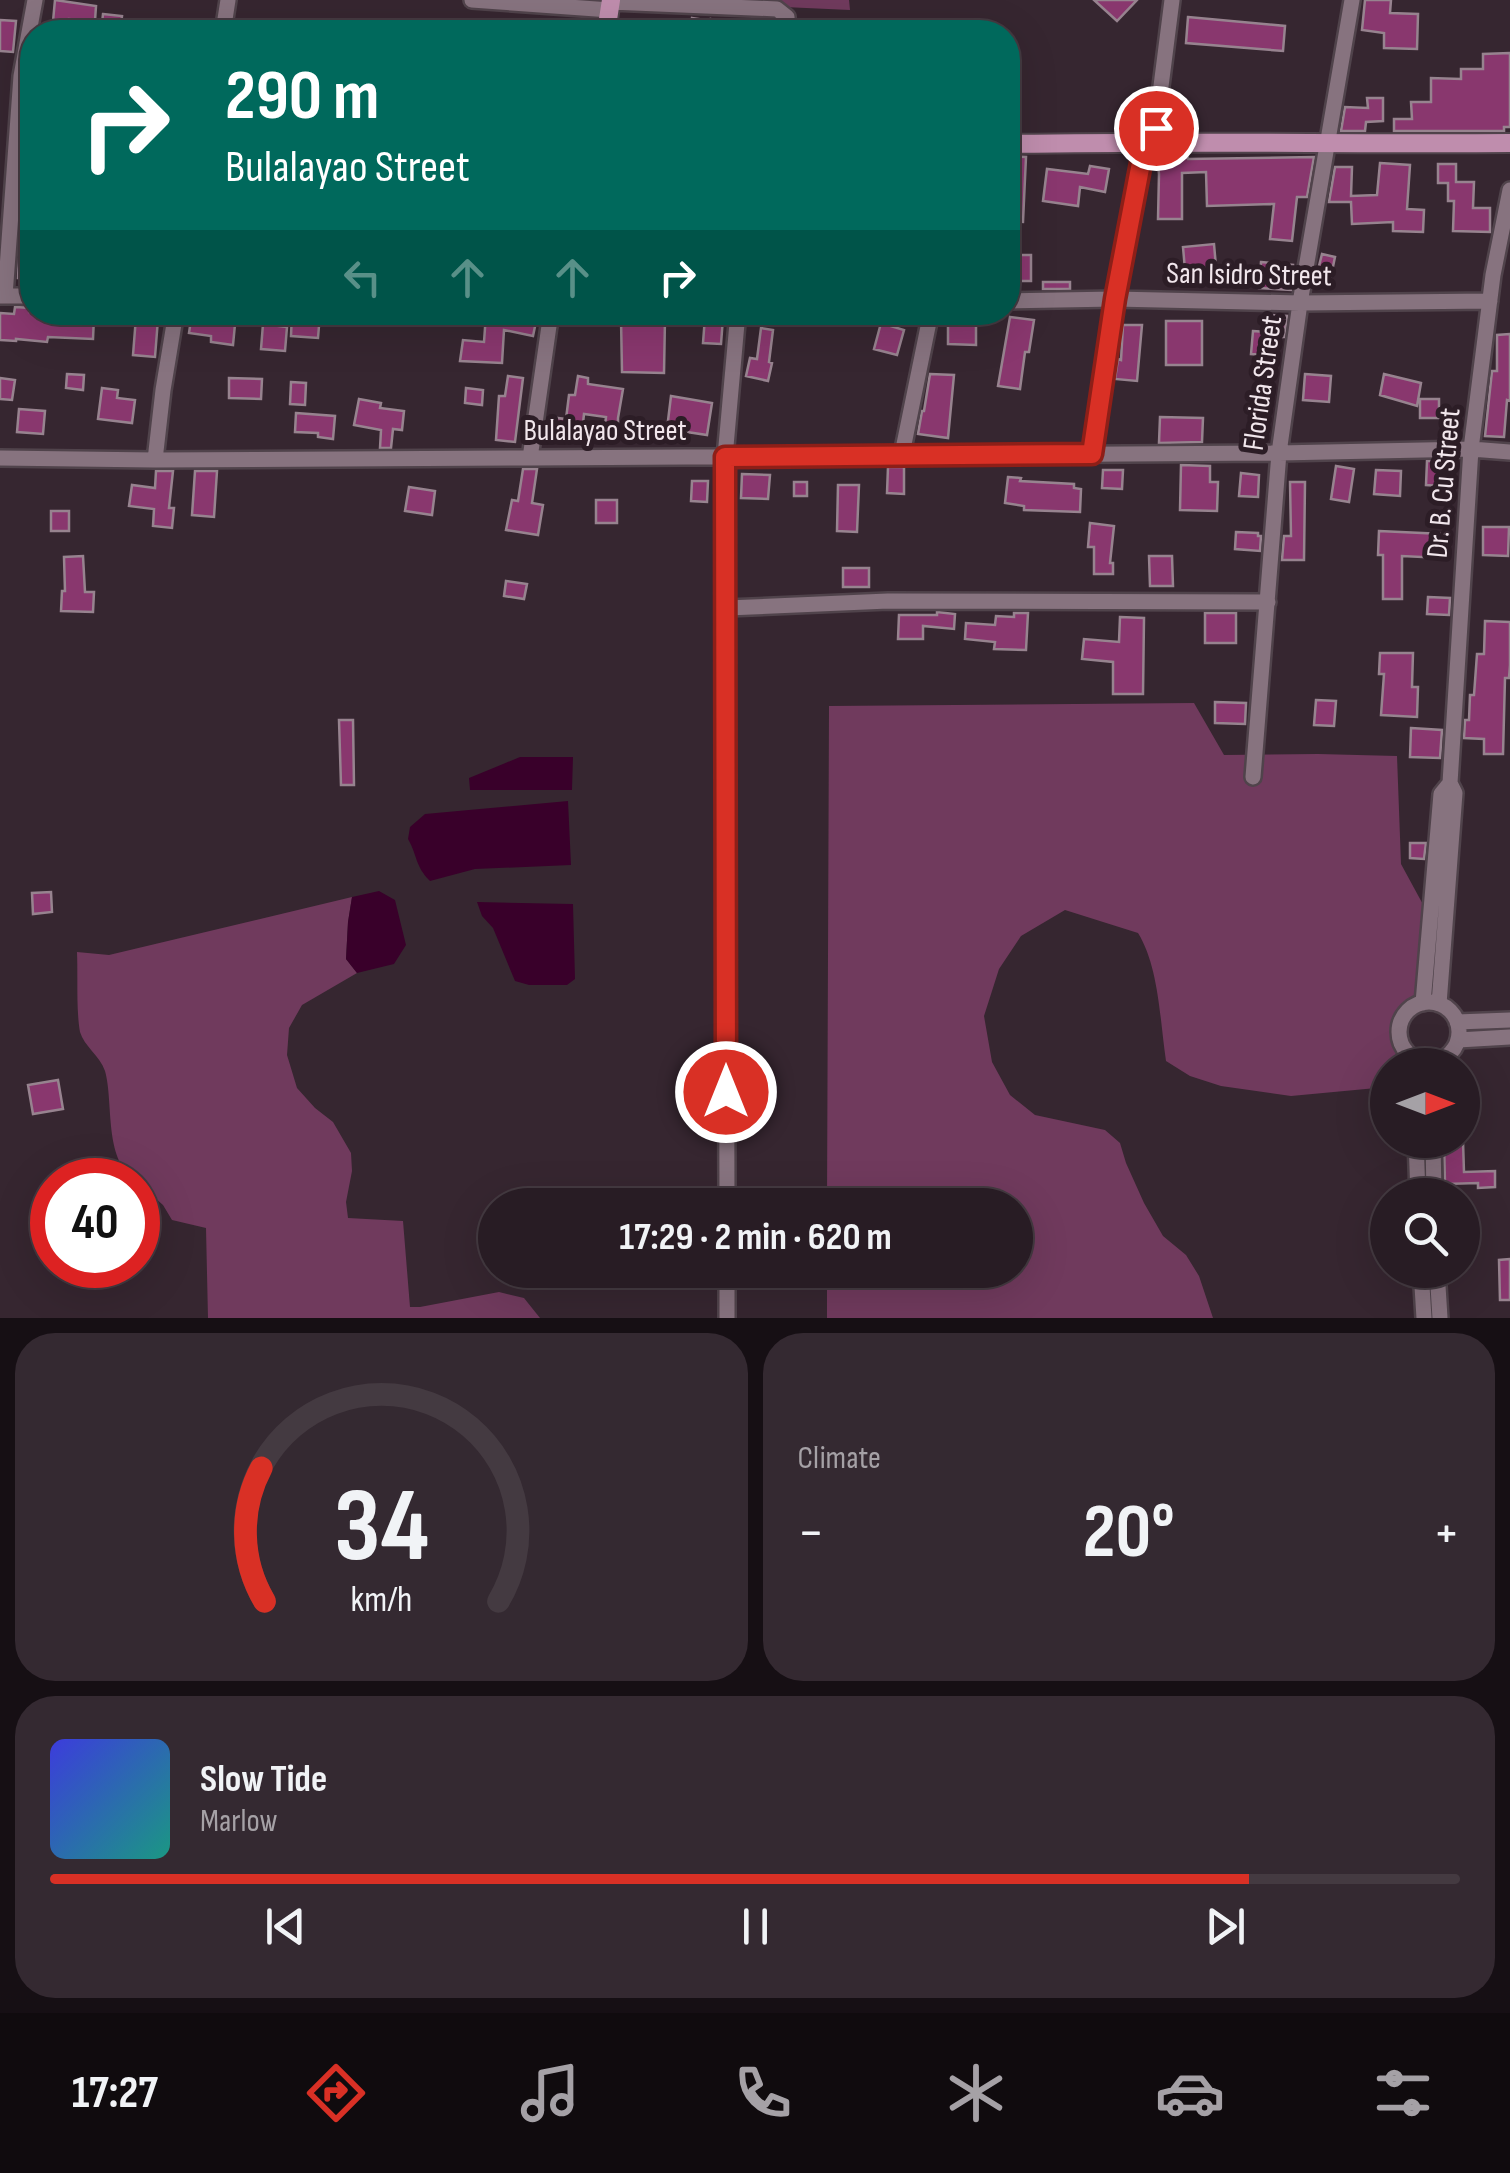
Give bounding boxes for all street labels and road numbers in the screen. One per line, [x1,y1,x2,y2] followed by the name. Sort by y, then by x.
[1166,256,1332,294] street label: San Isidro Street
[1236,313,1290,453] street label: Florida Street
[1420,407,1468,560] street label: Dr. B. Cu Street
[523,413,687,449] street label: Bulalayao Street

